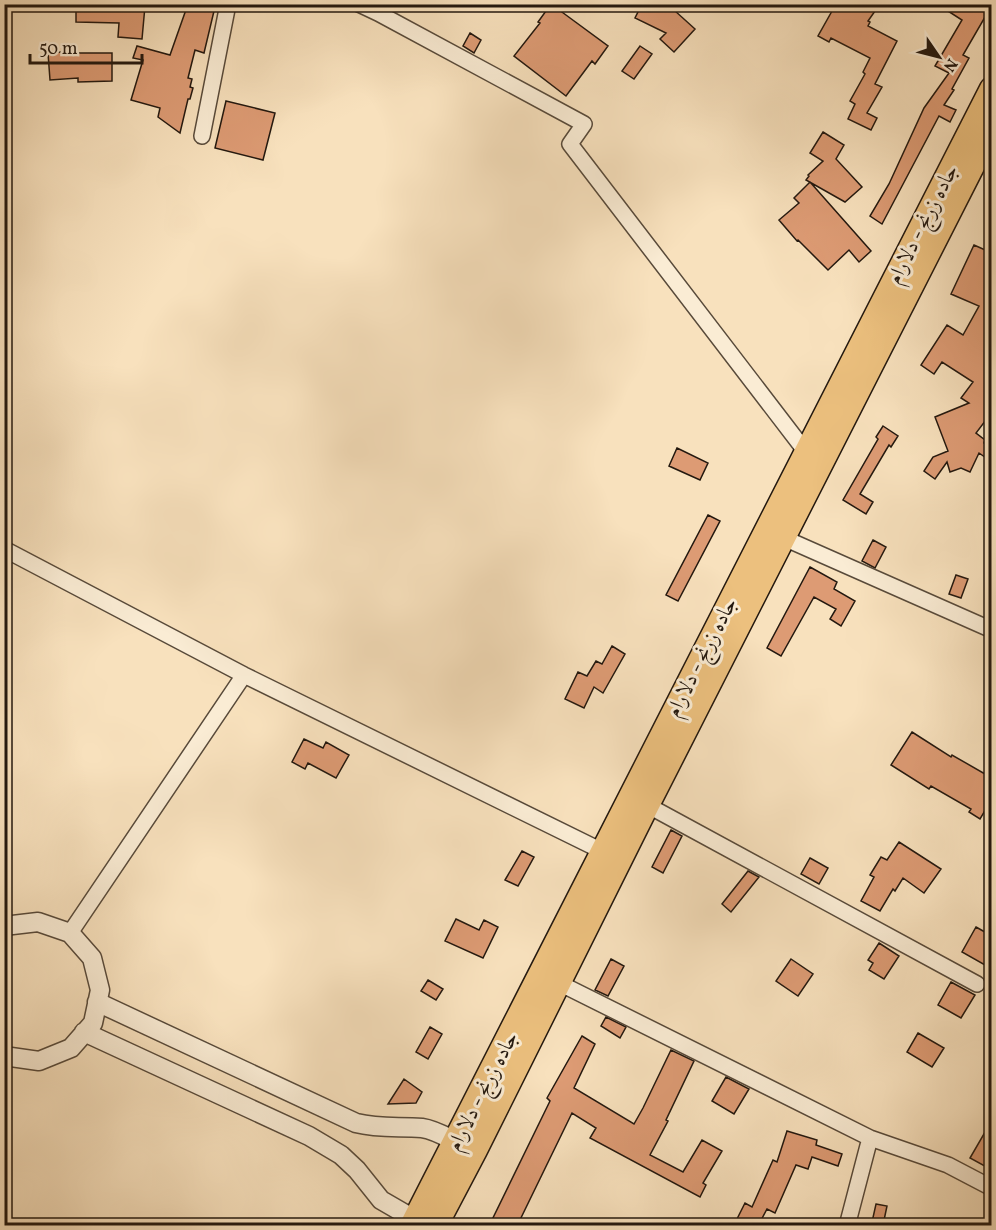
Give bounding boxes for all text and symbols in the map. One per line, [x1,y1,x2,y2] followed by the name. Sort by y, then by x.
[30,27,142,65] scale bar
[909,27,969,87] north arrow
[39,37,78,62] text: 50 m
[937,53,962,76] text: N
[881,160,968,291] street label: جاده زرنج - دلارام
[660,593,747,724] street label: جاده زرنج - دلارام
[441,1027,528,1158] street label: جاده زرنج - دلارام

